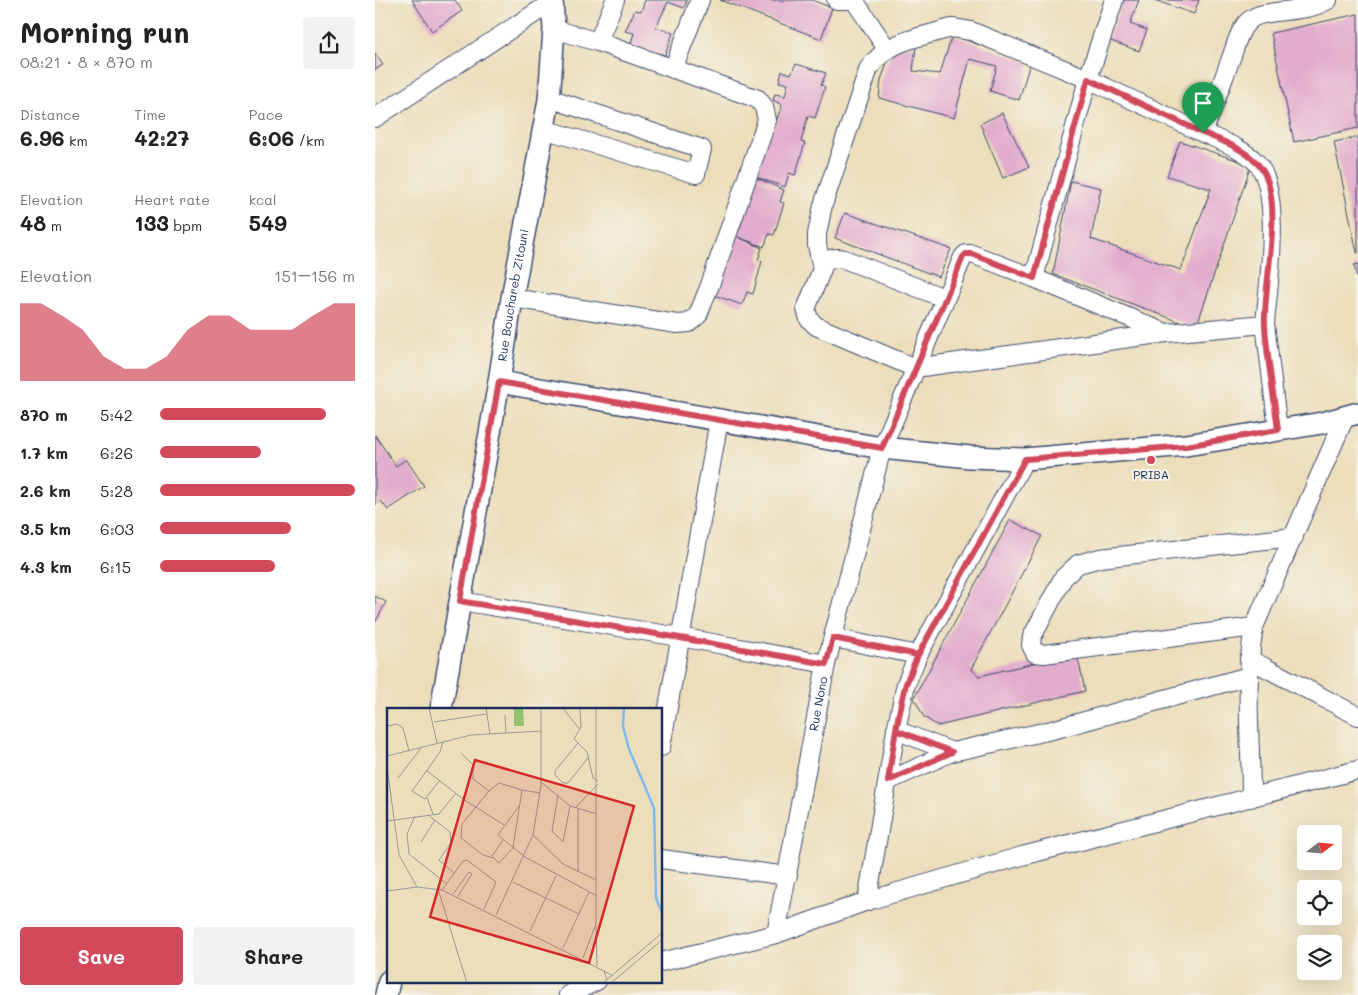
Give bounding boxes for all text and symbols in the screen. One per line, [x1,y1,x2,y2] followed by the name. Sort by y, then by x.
[20,14,189,50] text: Morning run
[303,17,355,69] button: share
[20,51,153,72] text: 08:21 · 8 × 870 m
[1182,82,1224,133] pin
[1189,89,1217,117] icon: arrive
[20,105,80,124] text: Distance
[134,105,166,124] text: Time
[249,105,283,124] text: Pace
[20,124,65,151] text: 6.96
[134,124,189,151] text: 42:27
[249,124,294,151] text: 6:06
[65,131,88,150] text: km
[294,131,325,150] text: /km
[20,190,83,209] text: Elevation
[134,190,210,209] text: Heart rate
[249,190,277,209] text: kcal
[20,209,46,236] text: 48
[134,209,169,236] text: 133
[249,209,287,236] text: 549
[46,216,62,235] text: m
[169,216,202,235] text: bpm
[493,228,532,362] street label: Rue Bouchareb Zitouni
[20,265,92,286] text: Elevation
[274,265,355,286] text: 151–156 m
[20,404,68,425] text: 870 m
[100,404,133,425] text: 5:42
[20,442,68,463] text: 1.7 km
[100,442,133,463] text: 6:26
[1145,454,1157,466] marker: PRIBA
[1133,466,1169,482] place label: PRIBA
[20,480,71,501] text: 2.6 km
[100,480,133,501] text: 5:28
[20,518,71,539] text: 3.5 km
[100,518,134,539] text: 6:03
[20,556,72,577] text: 4.3 km
[100,556,131,577] text: 6:15
[805,675,831,732] street label: Rue Nono
[387,708,663,982] inset map
[1297,825,1343,870] north arrow
[1297,825,1342,980] map controls
[1297,880,1342,925] button: locate
[20,927,183,985] button: Save
[193,927,355,985] button: Share
[1297,935,1342,980] button: layers

